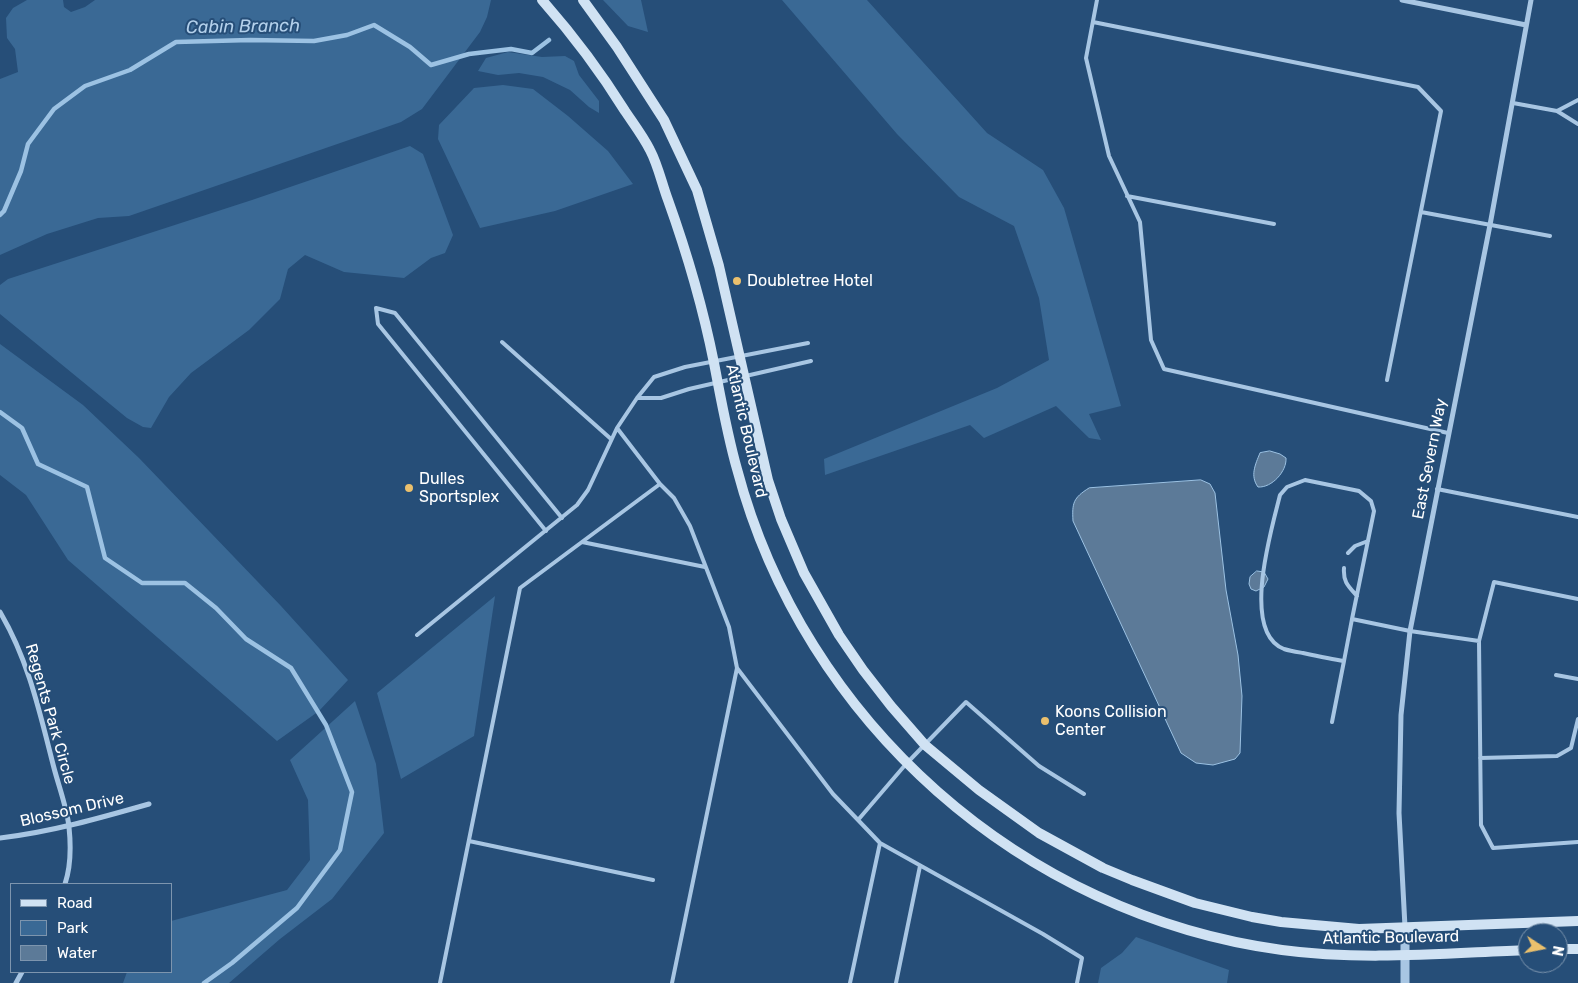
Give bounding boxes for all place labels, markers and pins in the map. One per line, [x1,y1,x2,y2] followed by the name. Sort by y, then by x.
[747,271,873,291] place label: Doubletree Hotel
[731,275,743,287] marker: Doubletree Hotel
[419,469,499,507] place label: Dulles Sportsplex
[403,482,415,494] marker: Dulles Sportsplex
[1055,702,1167,740] place label: Koons Collision Center
[1039,715,1051,727] marker: Koons Collision Center

